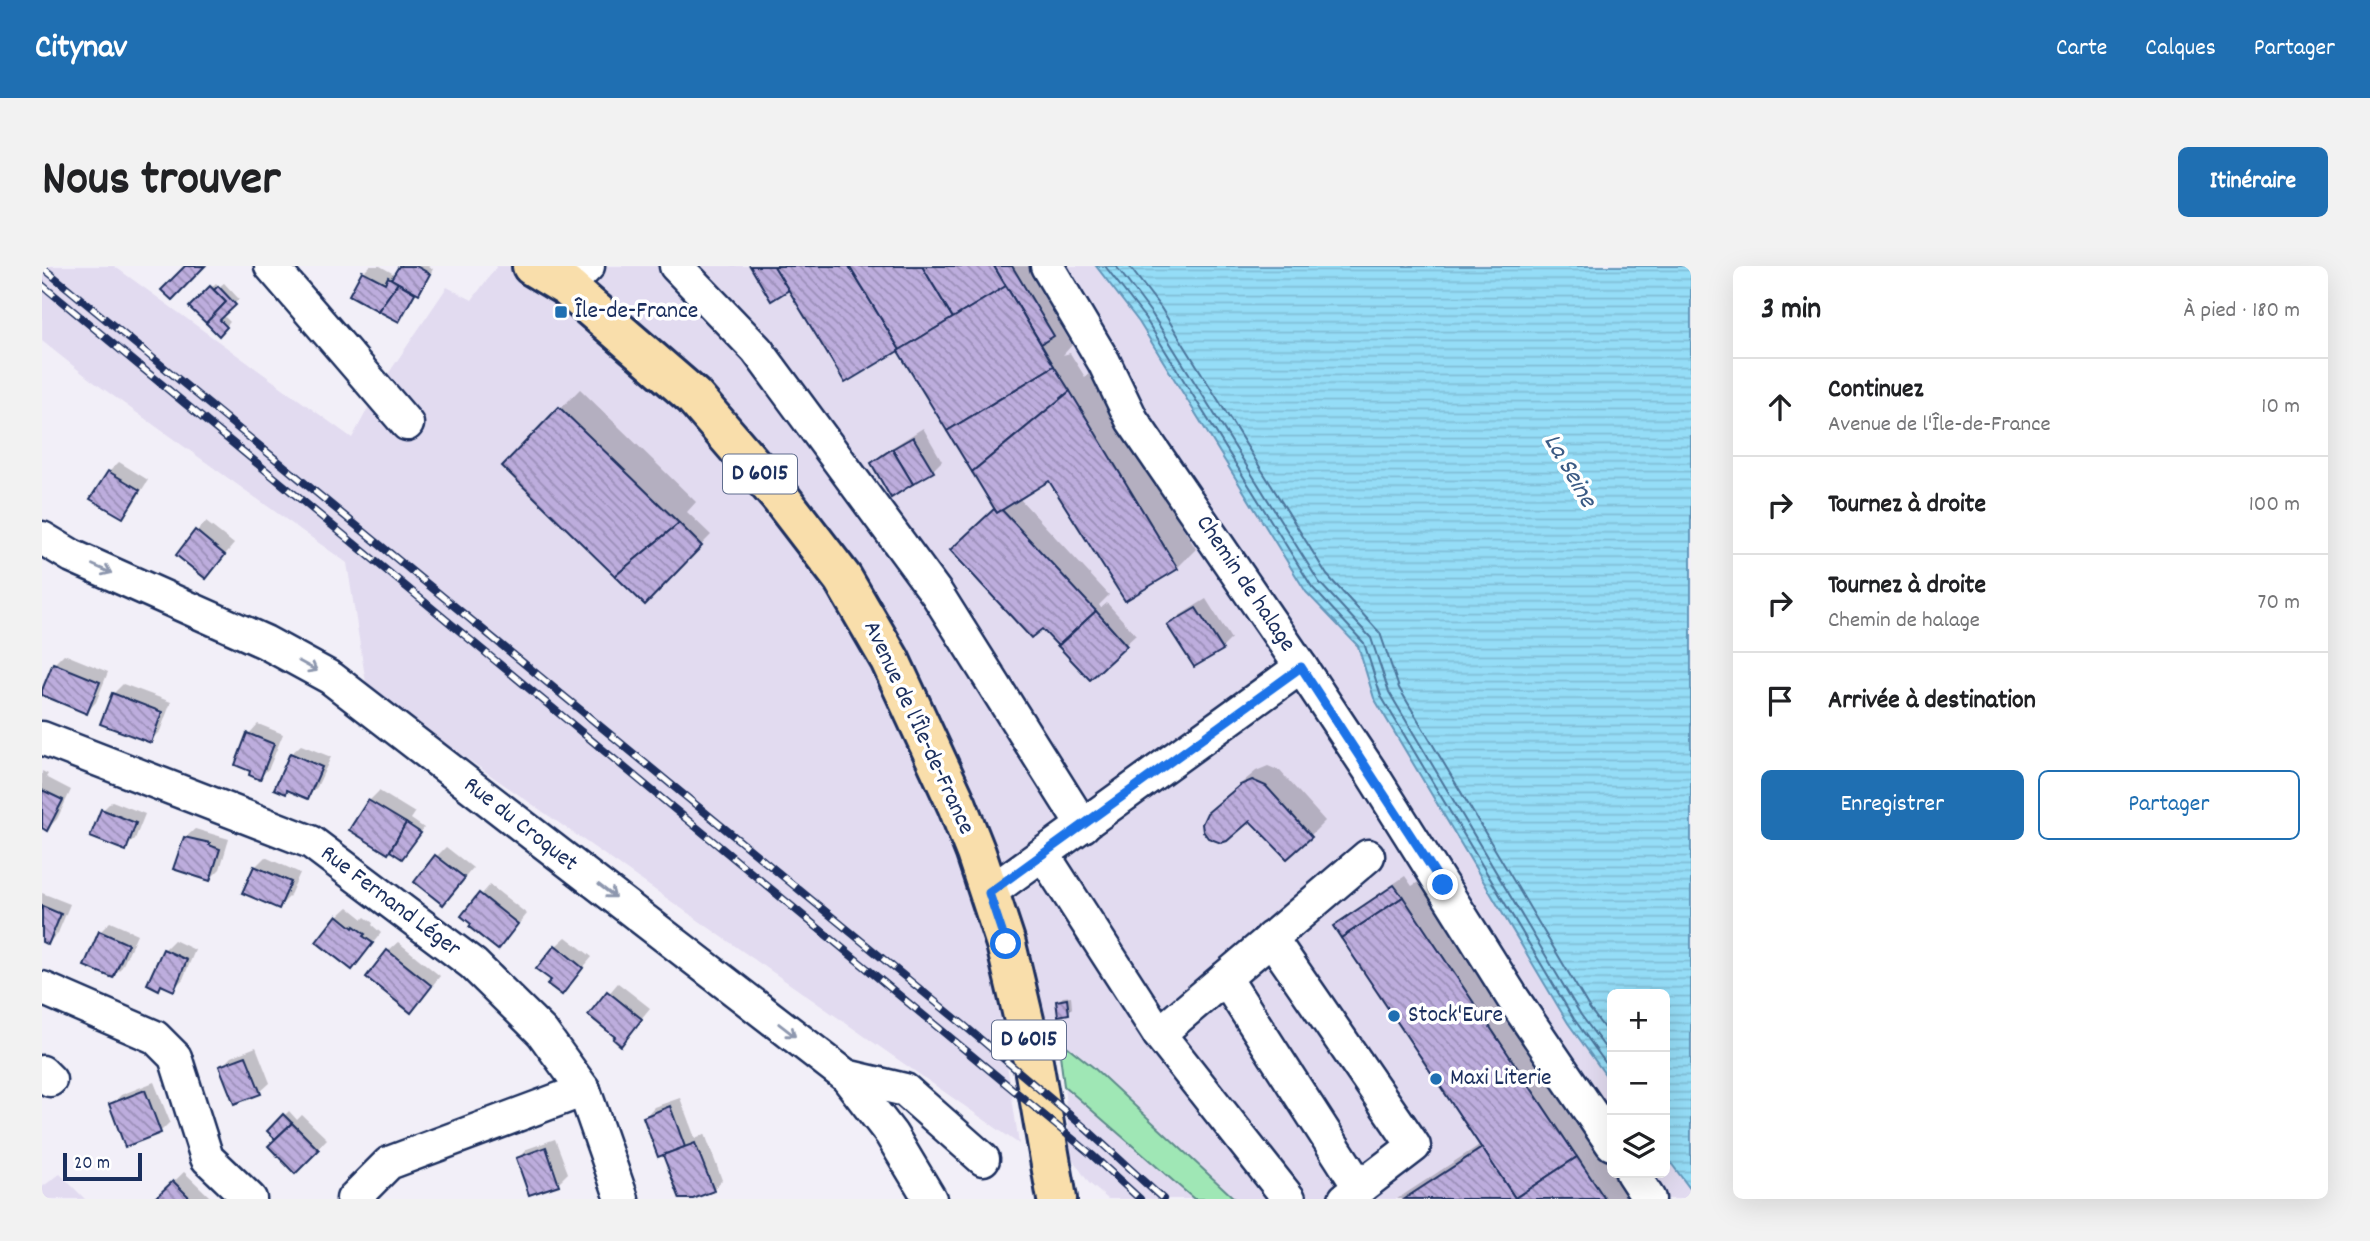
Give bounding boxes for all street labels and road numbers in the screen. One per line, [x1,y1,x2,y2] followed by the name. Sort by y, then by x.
[723,454,797,494] road number: D 6015
[1187,509,1303,659] street label: Chemin de halage
[854,616,982,840] street label: Avenue de l'Île-de-France
[456,769,585,881] street label: Rue du Croquet
[312,838,468,966] street label: Rue Fernand Léger
[992,1020,1066,1060] road number: D 6015

